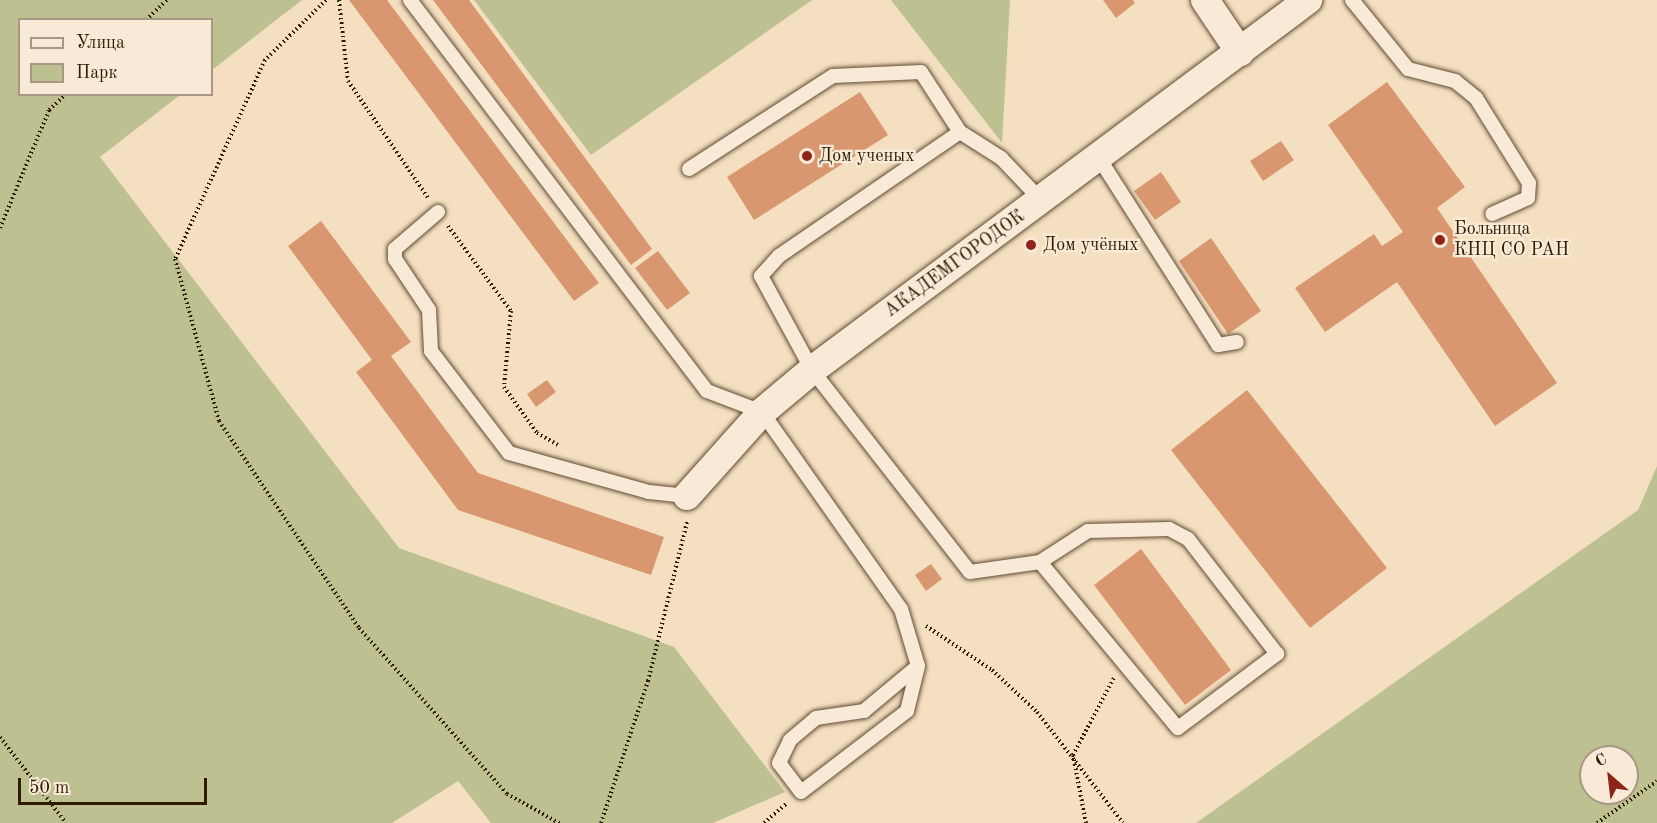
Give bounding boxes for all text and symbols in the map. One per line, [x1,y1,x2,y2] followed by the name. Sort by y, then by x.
[18,18,213,96] legend
[76,34,125,52] text: Улица
[76,64,117,82] text: Парк
[819,145,915,167] place label: Дом ученых
[800,149,814,163] marker: Дом ученых
[881,206,1029,322] street label: АКАДЕМГОРОДОК
[1454,219,1569,262] place label: Больница КНЦ СО РАН
[1431,231,1449,249] marker: Больница КНЦ СО РАН
[1043,234,1139,256] place label: Дом учёных
[1024,238,1038,252] marker: Дом учёных
[1579,745,1639,805] north arrow
[1593,751,1610,770] text: С
[21,766,210,804] scale bar
[29,779,69,797] text: 50 m

